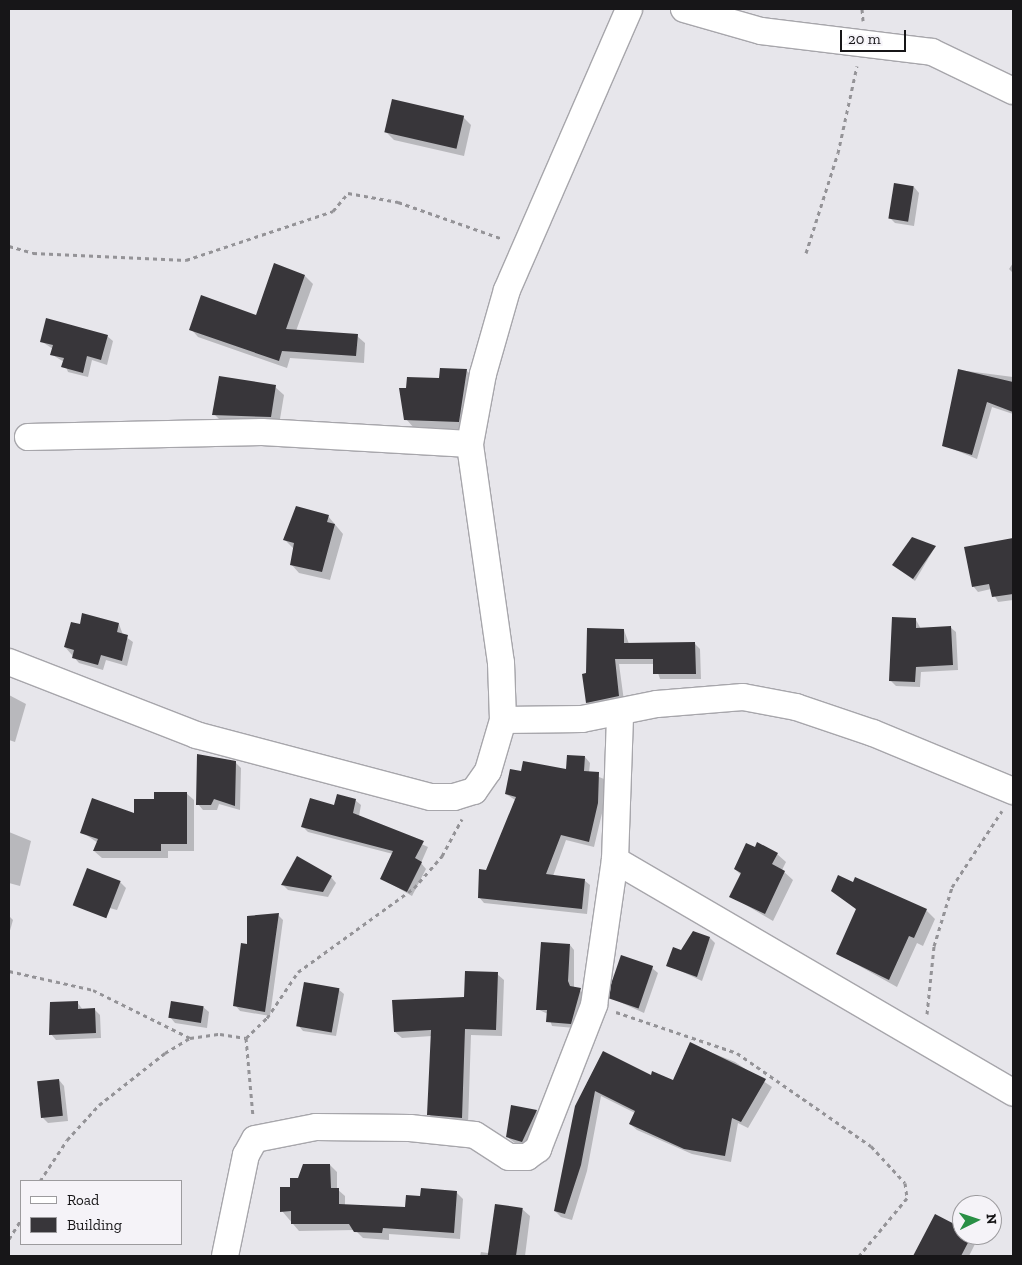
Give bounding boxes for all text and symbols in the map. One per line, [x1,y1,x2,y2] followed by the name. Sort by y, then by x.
[842,20,908,52] scale bar
[848,30,881,48] text: 20 m
[20,1180,182,1245] legend
[67,1191,99,1209] text: Road
[952,1195,1002,1245] north arrow
[983,1213,1000,1225] text: N
[67,1216,122,1234] text: Building

